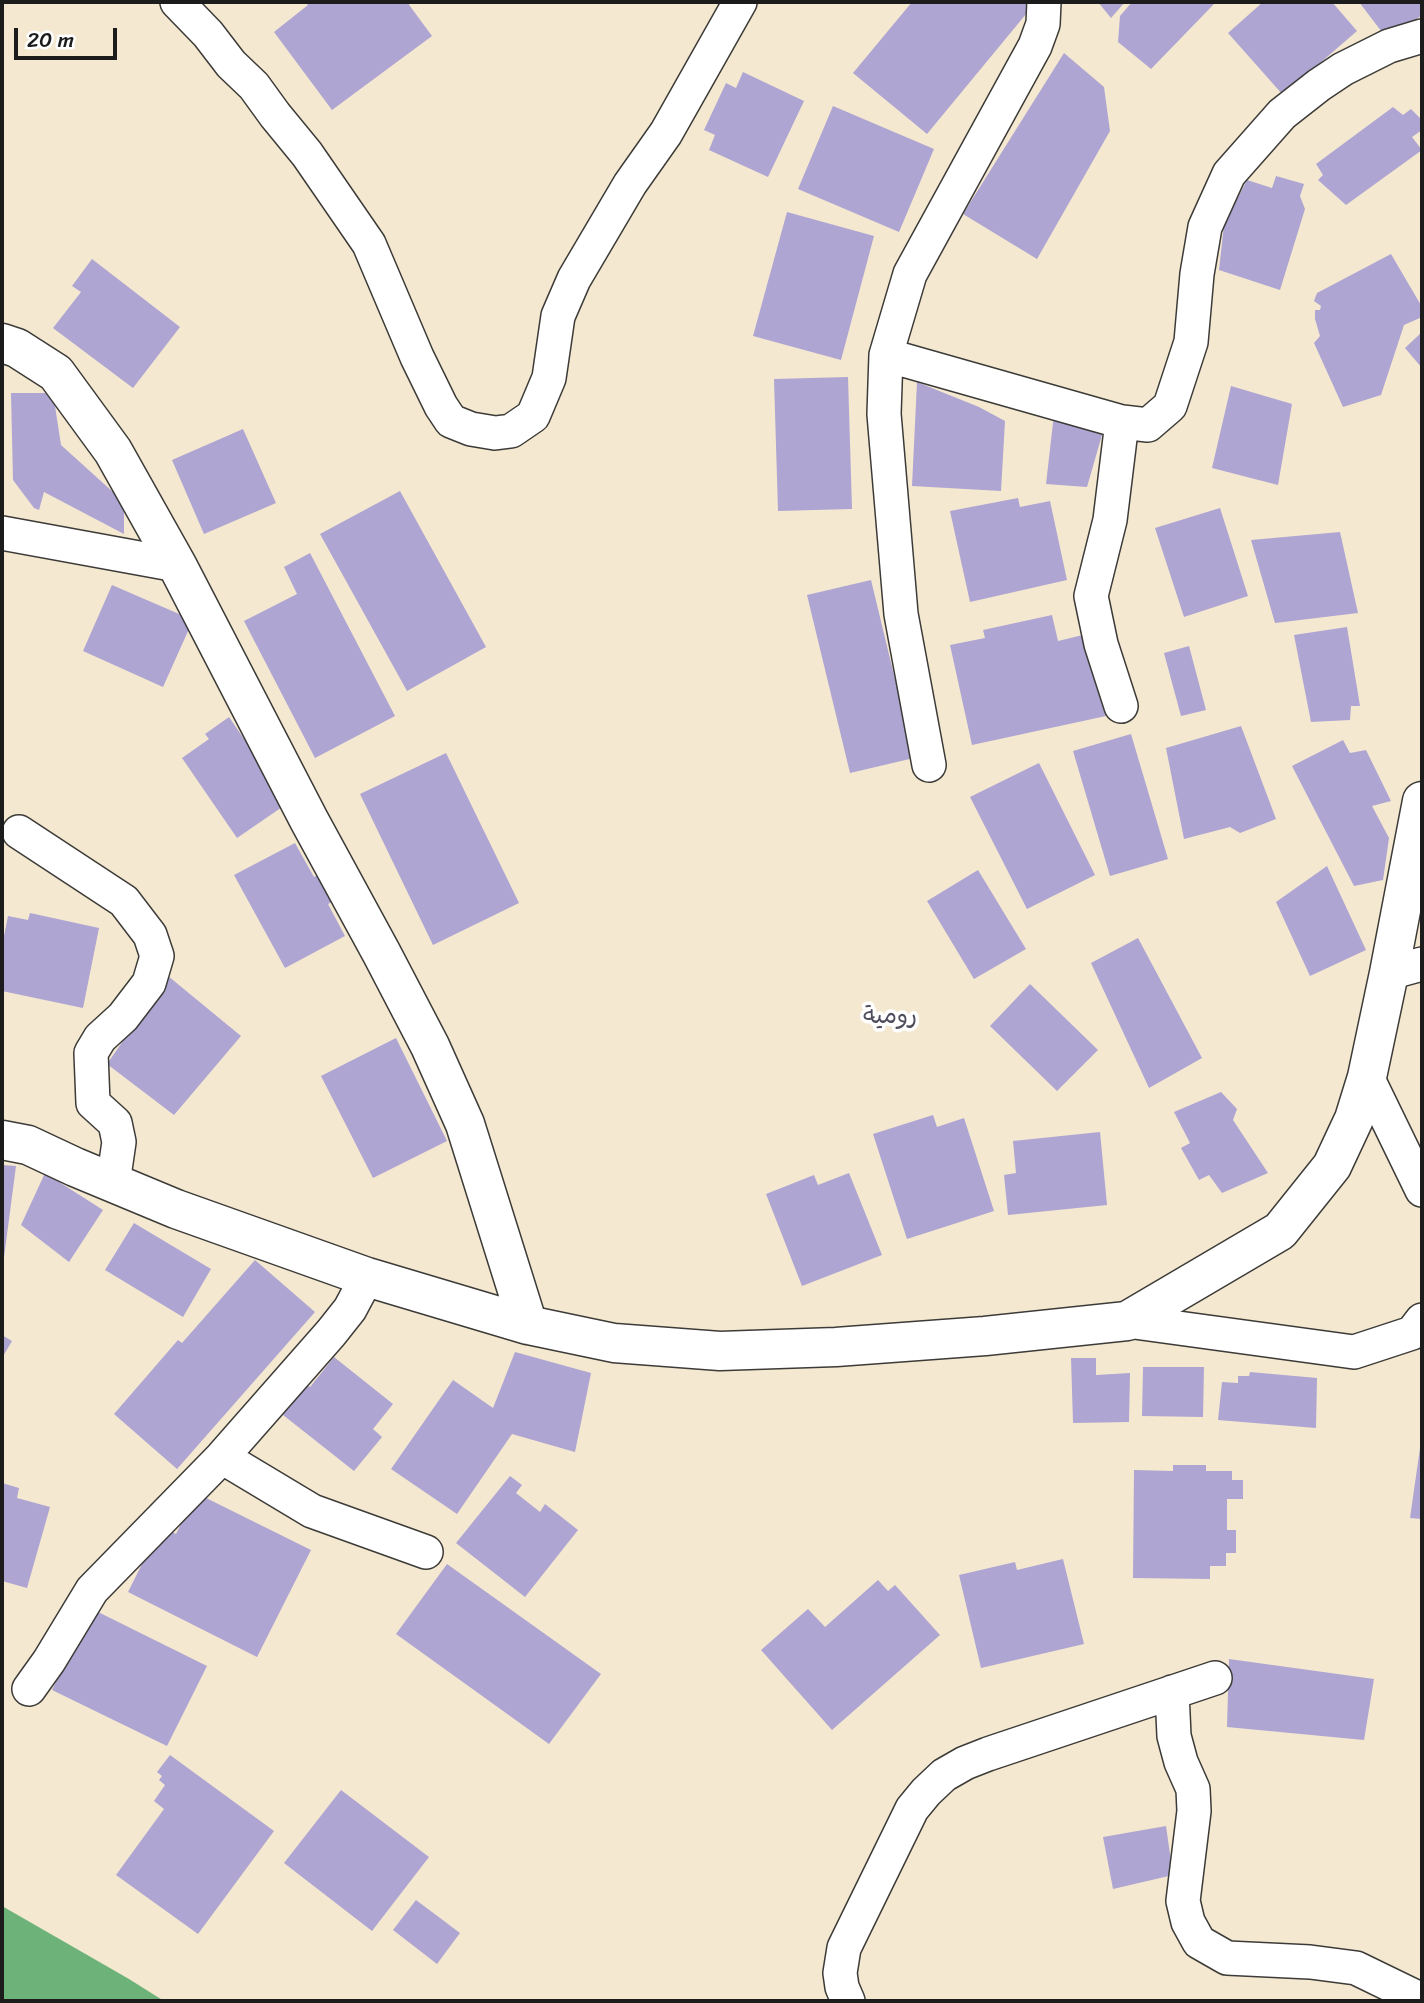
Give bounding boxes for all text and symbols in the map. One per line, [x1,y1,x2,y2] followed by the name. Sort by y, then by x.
[18,14,121,58] scale bar
[27,21,74,59] text: 20 m
[863,1003,917,1031] district label: رومية

